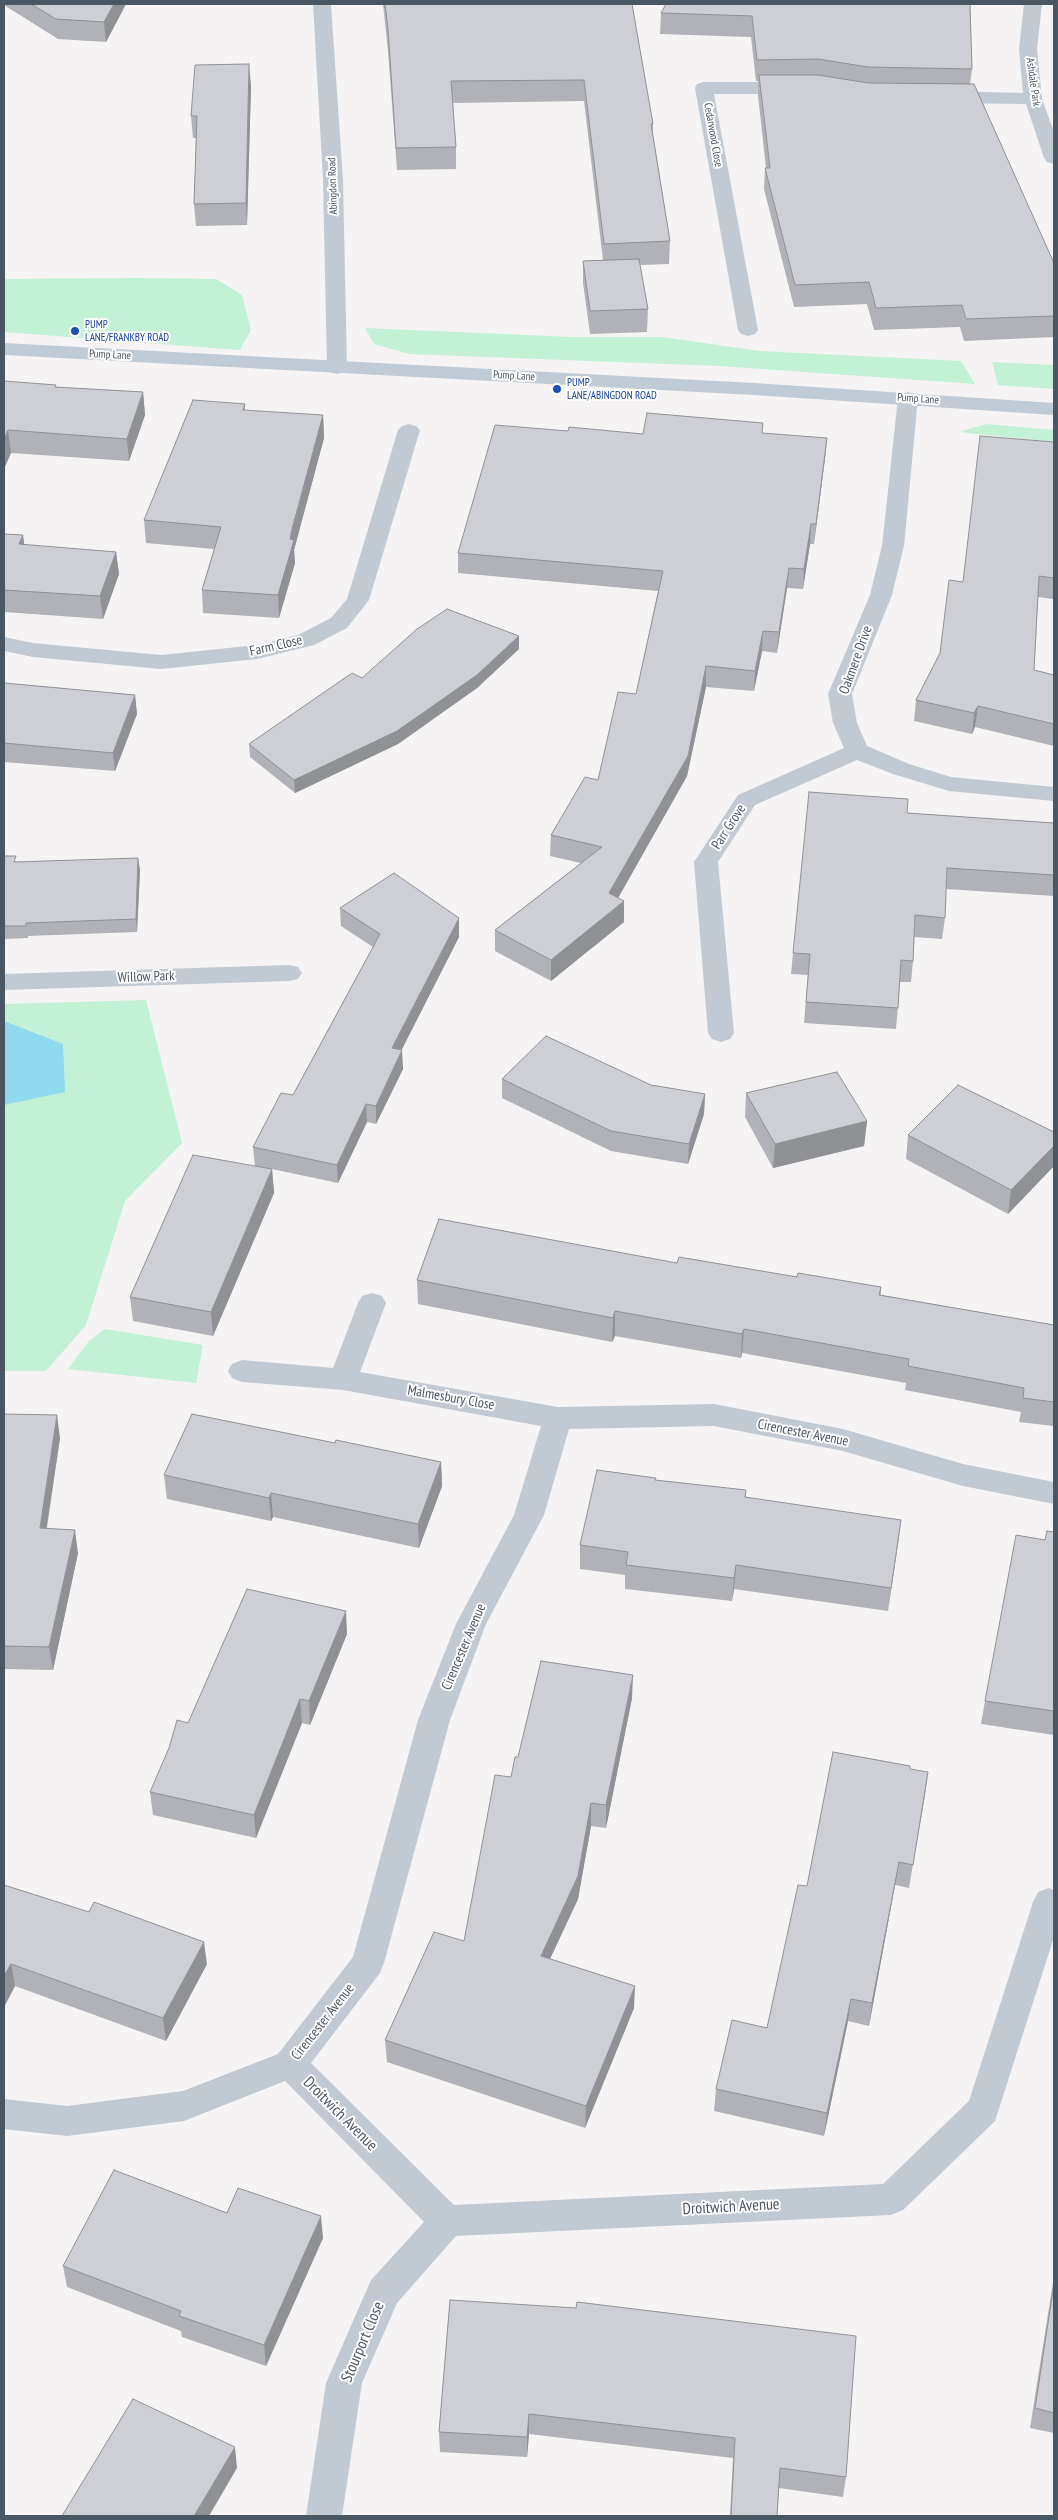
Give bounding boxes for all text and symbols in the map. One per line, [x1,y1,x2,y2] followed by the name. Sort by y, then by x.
[1023,57,1043,107] street label: Ashdale Park
[701,102,725,168] street label: Cedarwood Close
[325,157,341,215] street label: Abingdon Road
[85,318,169,344] place label: PUMP LANE/FRANKBY ROAD
[69,325,81,337] marker: PUMP LANE/FRANKBY ROAD
[89,347,131,363] street label: Pump Lane
[493,368,535,384] street label: Pump Lane
[567,376,657,402] place label: PUMP LANE/ABINGDON ROAD
[551,383,563,395] marker: PUMP LANE/ABINGDON ROAD
[897,391,939,407] street label: Pump Lane
[836,623,876,697] street label: Oakmere Drive
[248,632,304,660] street label: Farm Close
[708,801,750,853] street label: Parr Grove
[117,968,175,986] street label: Willow Park
[406,1382,496,1414] street label: Malmesbury Close
[756,1416,850,1450] street label: Cirencester Avenue
[438,1601,490,1693] street label: Cirencester Avenue
[288,1980,358,2064] street label: Cirencester Avenue
[299,2073,381,2155] street label: Droitwich Avenue
[682,2195,780,2219] street label: Droitwich Avenue
[337,2299,389,2385] street label: Stourport Close

